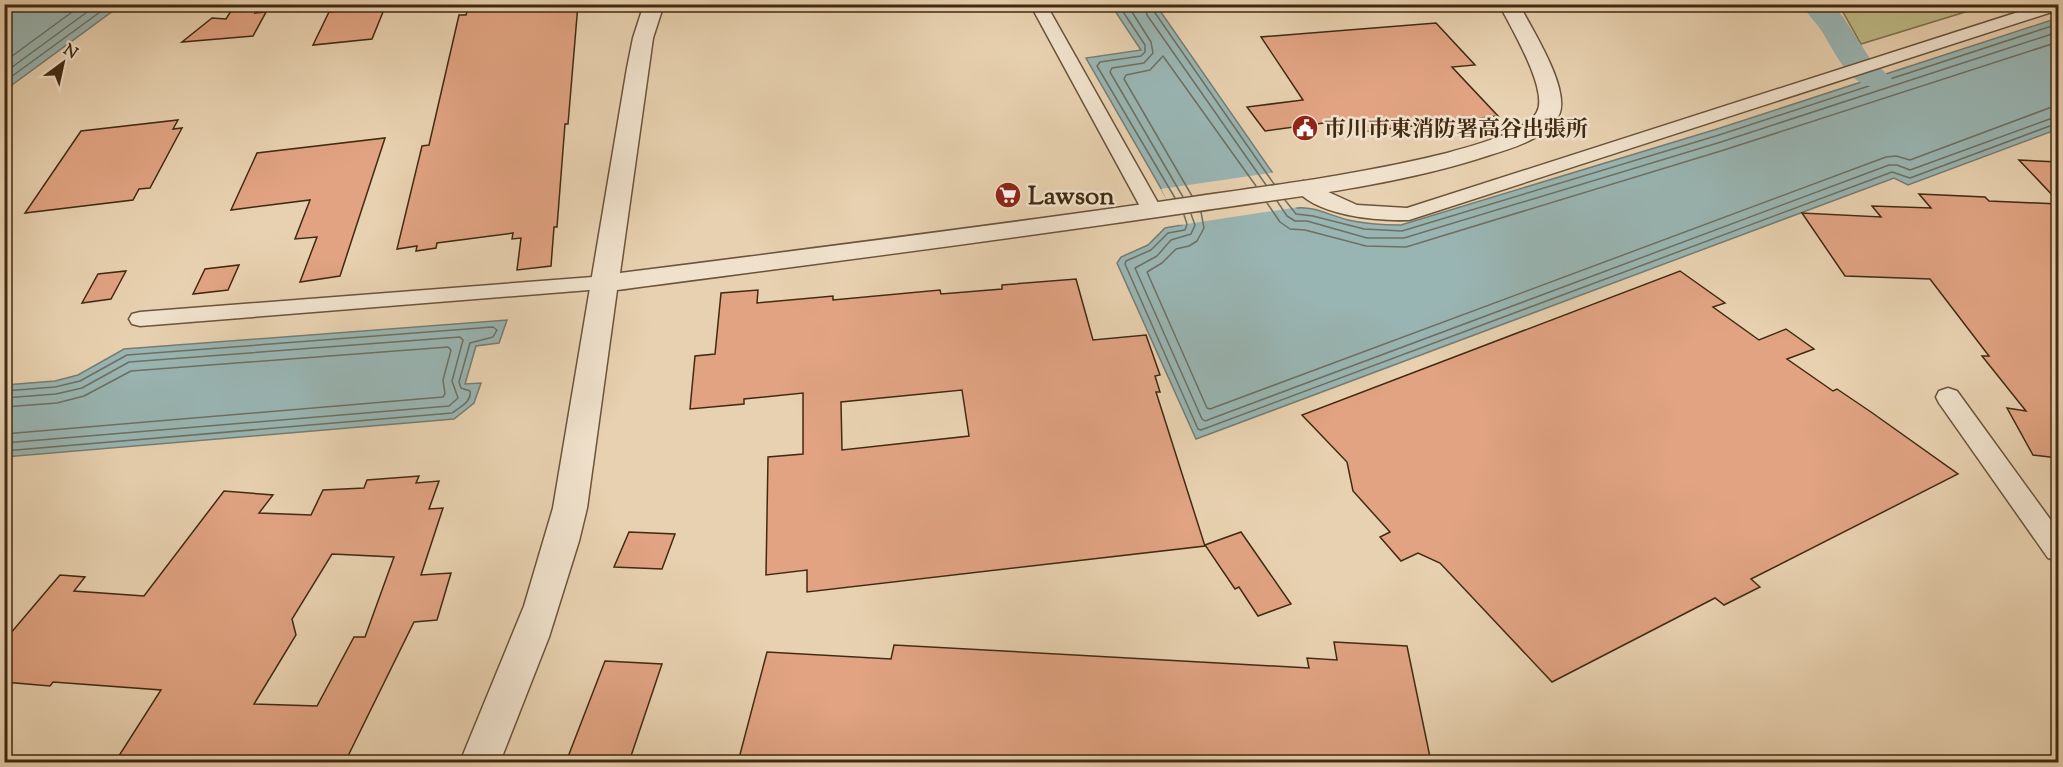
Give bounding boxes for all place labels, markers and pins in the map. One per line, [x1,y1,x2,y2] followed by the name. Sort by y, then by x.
[1290,113,1320,143] public building icon: 市川市東消防署高谷出張所
[1324,115,1588,147] place label: 市川市東消防署高谷出張所
[1028,179,1115,216] place label: Lawson
[993,180,1023,210] supermarket icon: Lawson

